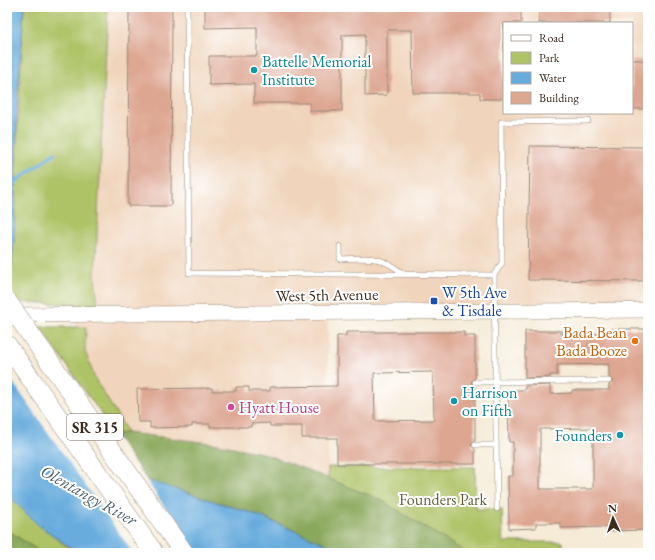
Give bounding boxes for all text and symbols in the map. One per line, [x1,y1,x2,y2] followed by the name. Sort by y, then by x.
[503,22,633,114] legend
[539,30,565,46] text: Road
[539,50,560,66] text: Park
[262,51,372,90] place label: Battelle Memorial Institute
[249,65,259,75] marker: Battelle Memorial Institute
[539,70,566,86] text: Water
[539,90,580,106] text: Building
[442,282,507,321] place label: W 5th Ave & Tisdale
[275,284,379,306] street label: West 5th Avenue
[429,296,439,306] marker: W 5th Ave & Tisdale
[556,322,628,361] place label: Bada Bean Bada Booze
[630,336,640,346] marker: Bada Bean Bada Booze
[462,382,518,421] place label: Harrison on Fifth
[449,396,459,406] marker: Harrison on Fifth
[239,397,319,418] place label: Hyatt House
[226,402,236,412] marker: Hyatt House
[67,414,123,440] road number: SR 315
[555,425,612,446] place label: Founders
[615,430,625,440] marker: Founders
[37,460,142,531] water label: Olentangy River
[399,489,487,510] park label: Founders Park
[593,498,633,538] north arrow
[608,501,617,515] text: N

